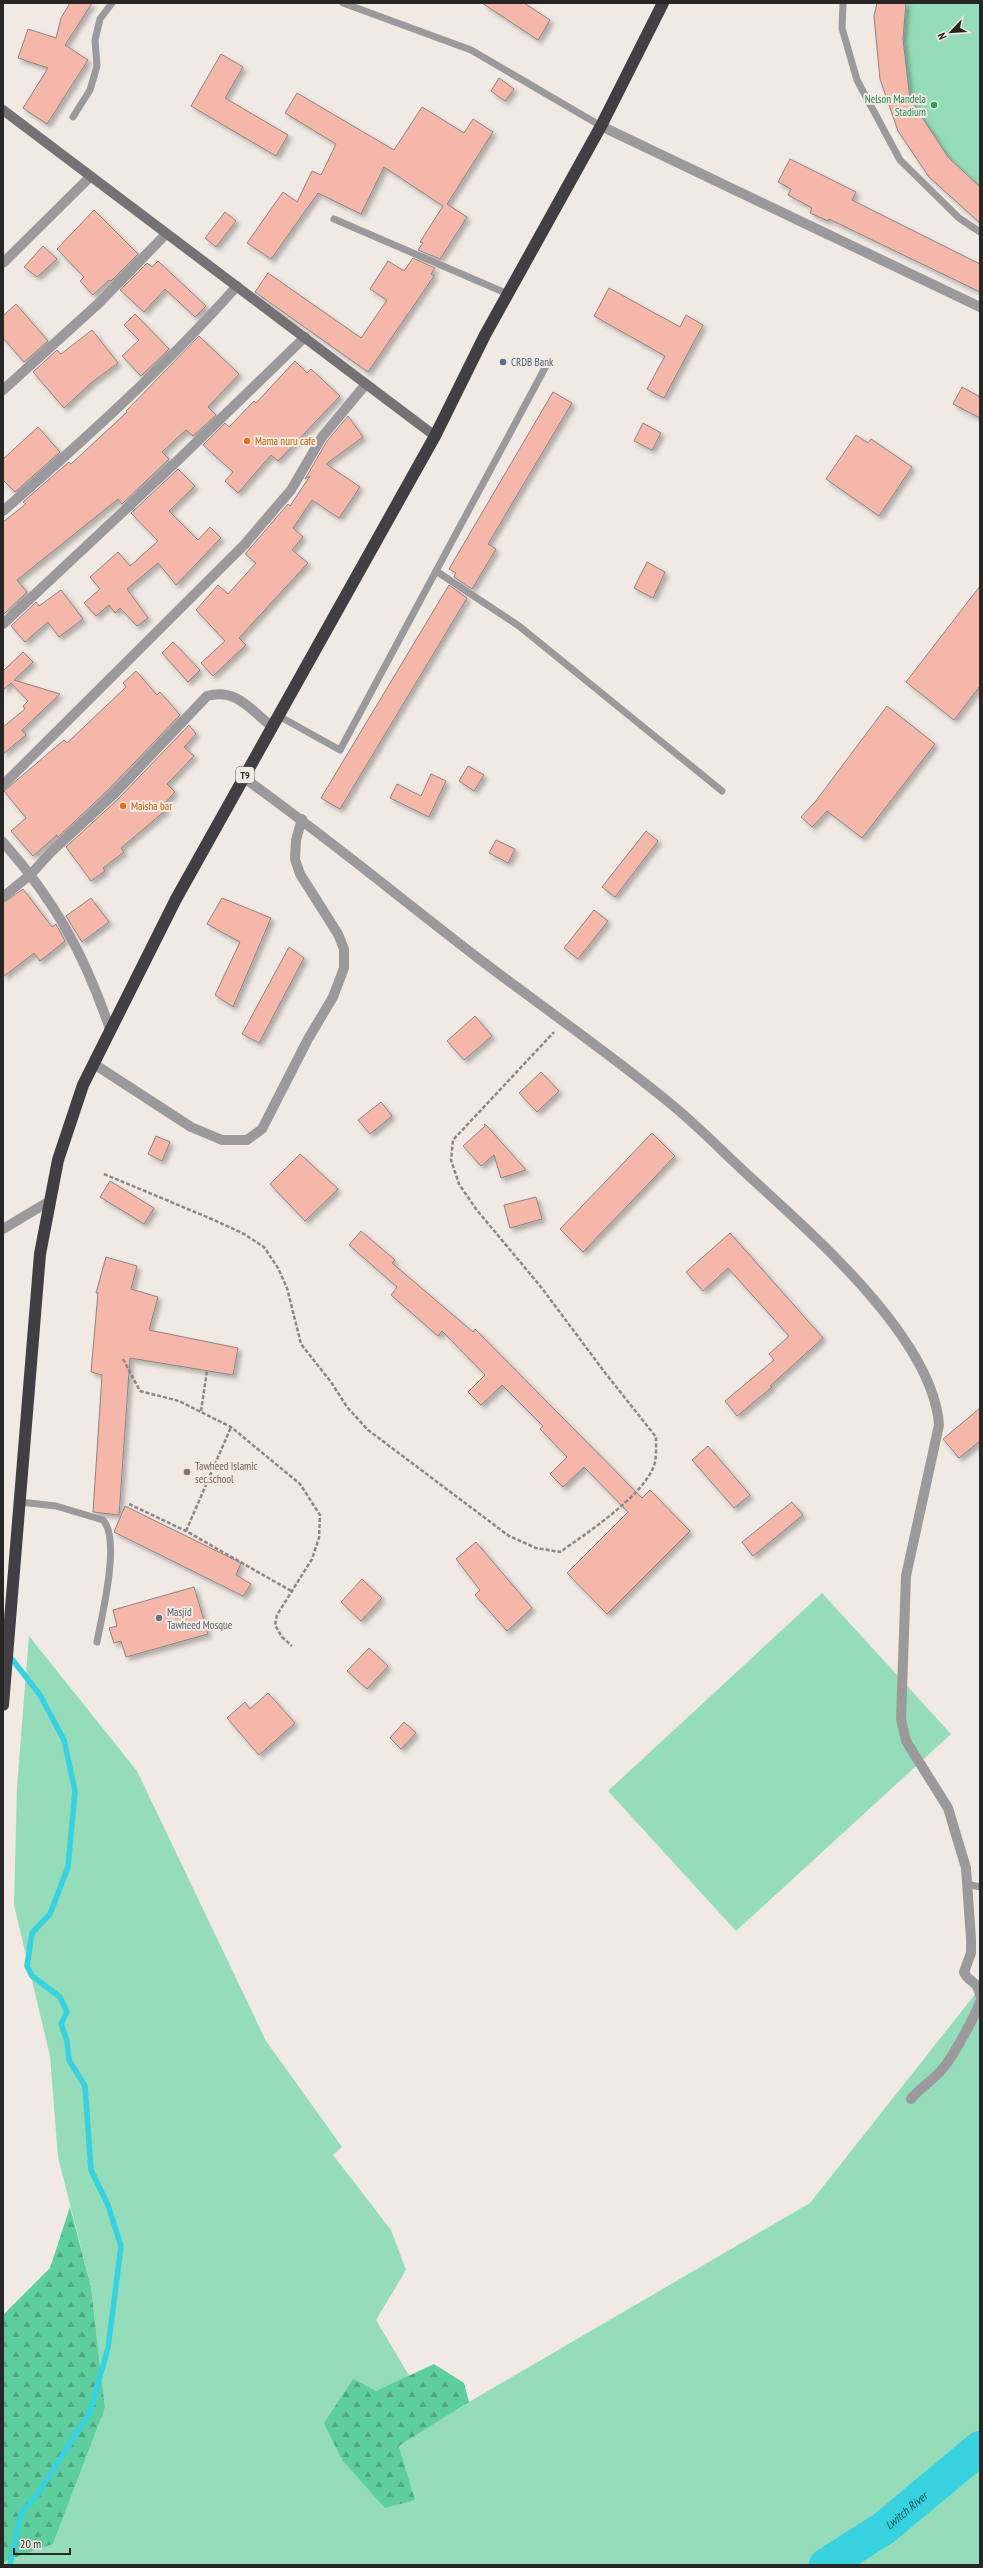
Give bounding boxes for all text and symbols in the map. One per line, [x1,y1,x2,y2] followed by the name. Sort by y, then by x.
[931,12,971,52] north arrow
[934,31,950,42] text: N
[865,92,926,119] place label: Nelson Mandela Stadium
[929,100,939,110] marker: Nelson Mandela Stadium
[511,355,554,369] place label: CRDB Bank
[498,357,508,367] marker: CRDB Bank
[255,434,316,448] place label: Mama nuru cafe
[242,436,252,446] marker: Mama nuru cafe
[236,767,254,783] road number: T9
[131,799,172,813] place label: Maisha bar
[118,801,128,811] marker: Maisha bar
[195,1459,258,1486] place label: Tawheed Islamic sec.school
[182,1467,192,1477] marker: Tawheed Islamic sec.school
[167,1605,233,1632] place label: Masjid Tawheed Mosque
[154,1613,164,1623] marker: Masjid Tawheed Mosque
[881,2487,931,2532] water label: Lwitch River
[14,2530,70,2556] scale bar
[20,2536,41,2551] text: 20 m

